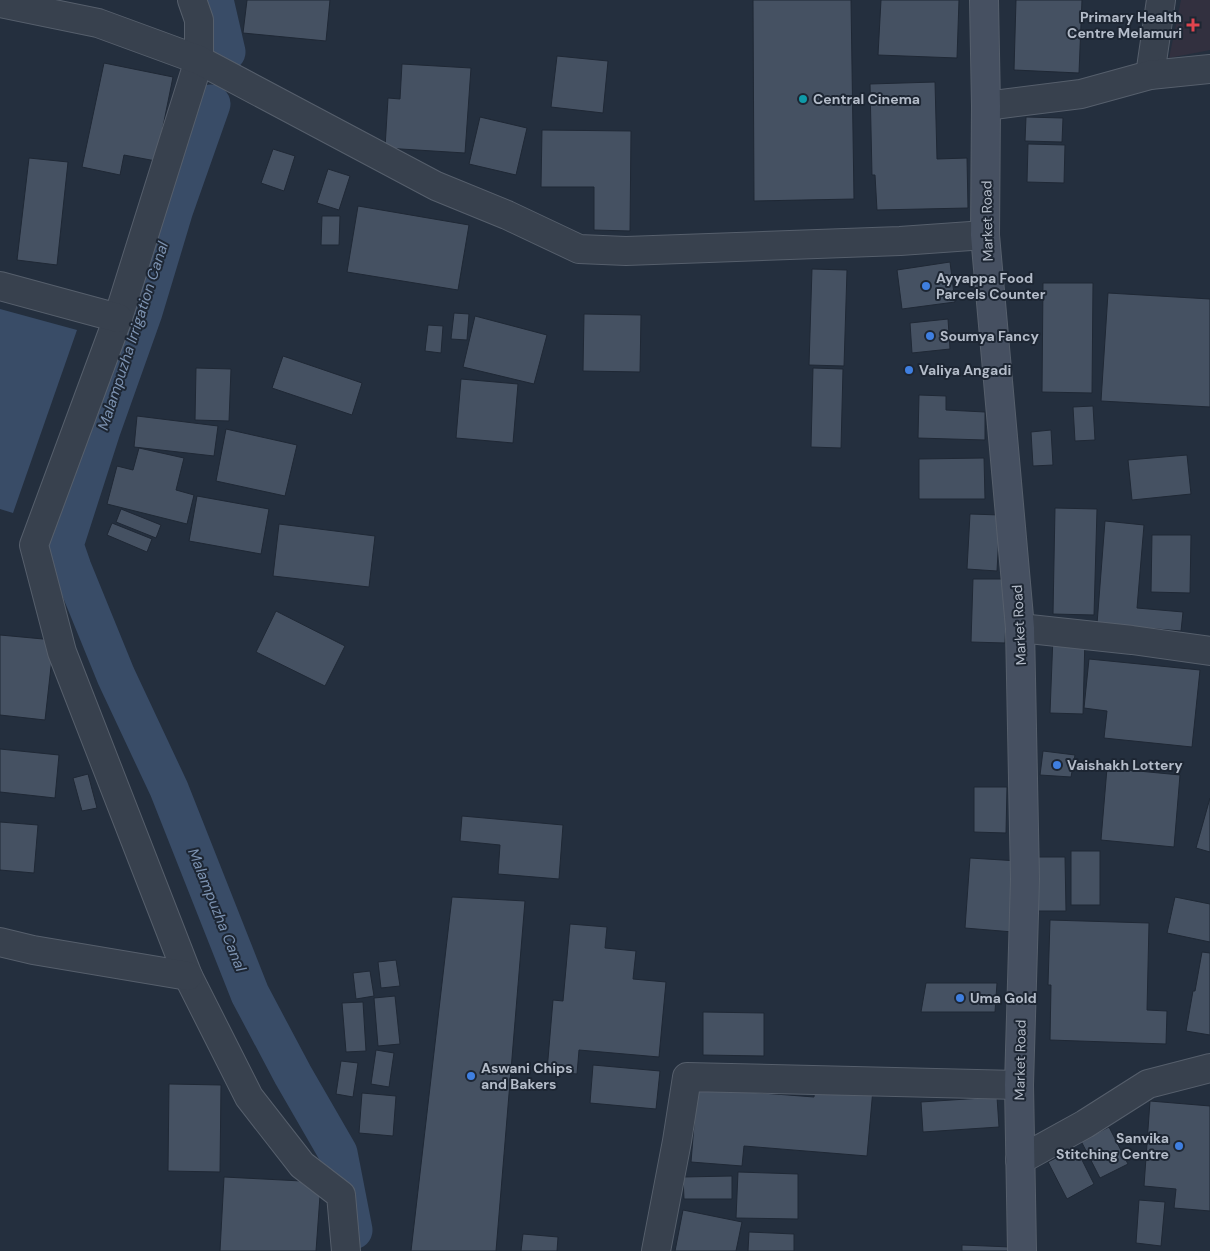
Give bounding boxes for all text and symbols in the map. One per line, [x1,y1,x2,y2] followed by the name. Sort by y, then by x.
[1067,8,1182,42] place label: Primary Health Centre Melamuri
[1186,18,1200,32] marker: Primary Health Centre Melamuri
[813,90,920,108] place label: Central Cinema
[797,93,809,105] marker: Central Cinema
[977,181,997,261] street label: Market Road
[93,239,173,433] water label: Malampuzha Irrigation Canal
[936,269,1046,303] place label: Ayyappa Food Parcels Counter
[920,280,932,292] marker: Ayyappa Food Parcels Counter
[940,327,1039,345] place label: Soumya Fancy
[924,330,936,342] marker: Soumya Fancy
[919,361,1011,379] place label: Valiya Angadi
[903,364,915,376] marker: Valiya Angadi
[1008,584,1030,666] street label: Market Road
[1067,756,1183,774] place label: Vaishakh Lottery
[1051,759,1063,771] marker: Vaishakh Lottery
[183,845,251,975] water label: Malampuzha Canal
[970,989,1037,1007] place label: Uma Gold
[954,992,966,1004] marker: Uma Gold
[1010,1020,1030,1100] street label: Market Road
[481,1059,573,1093] place label: Aswani Chips and Bakers
[465,1070,477,1082] marker: Aswani Chips and Bakers
[1056,1129,1169,1163] place label: Sanvika Stitching Centre
[1173,1140,1185,1152] marker: Sanvika Stitching Centre

